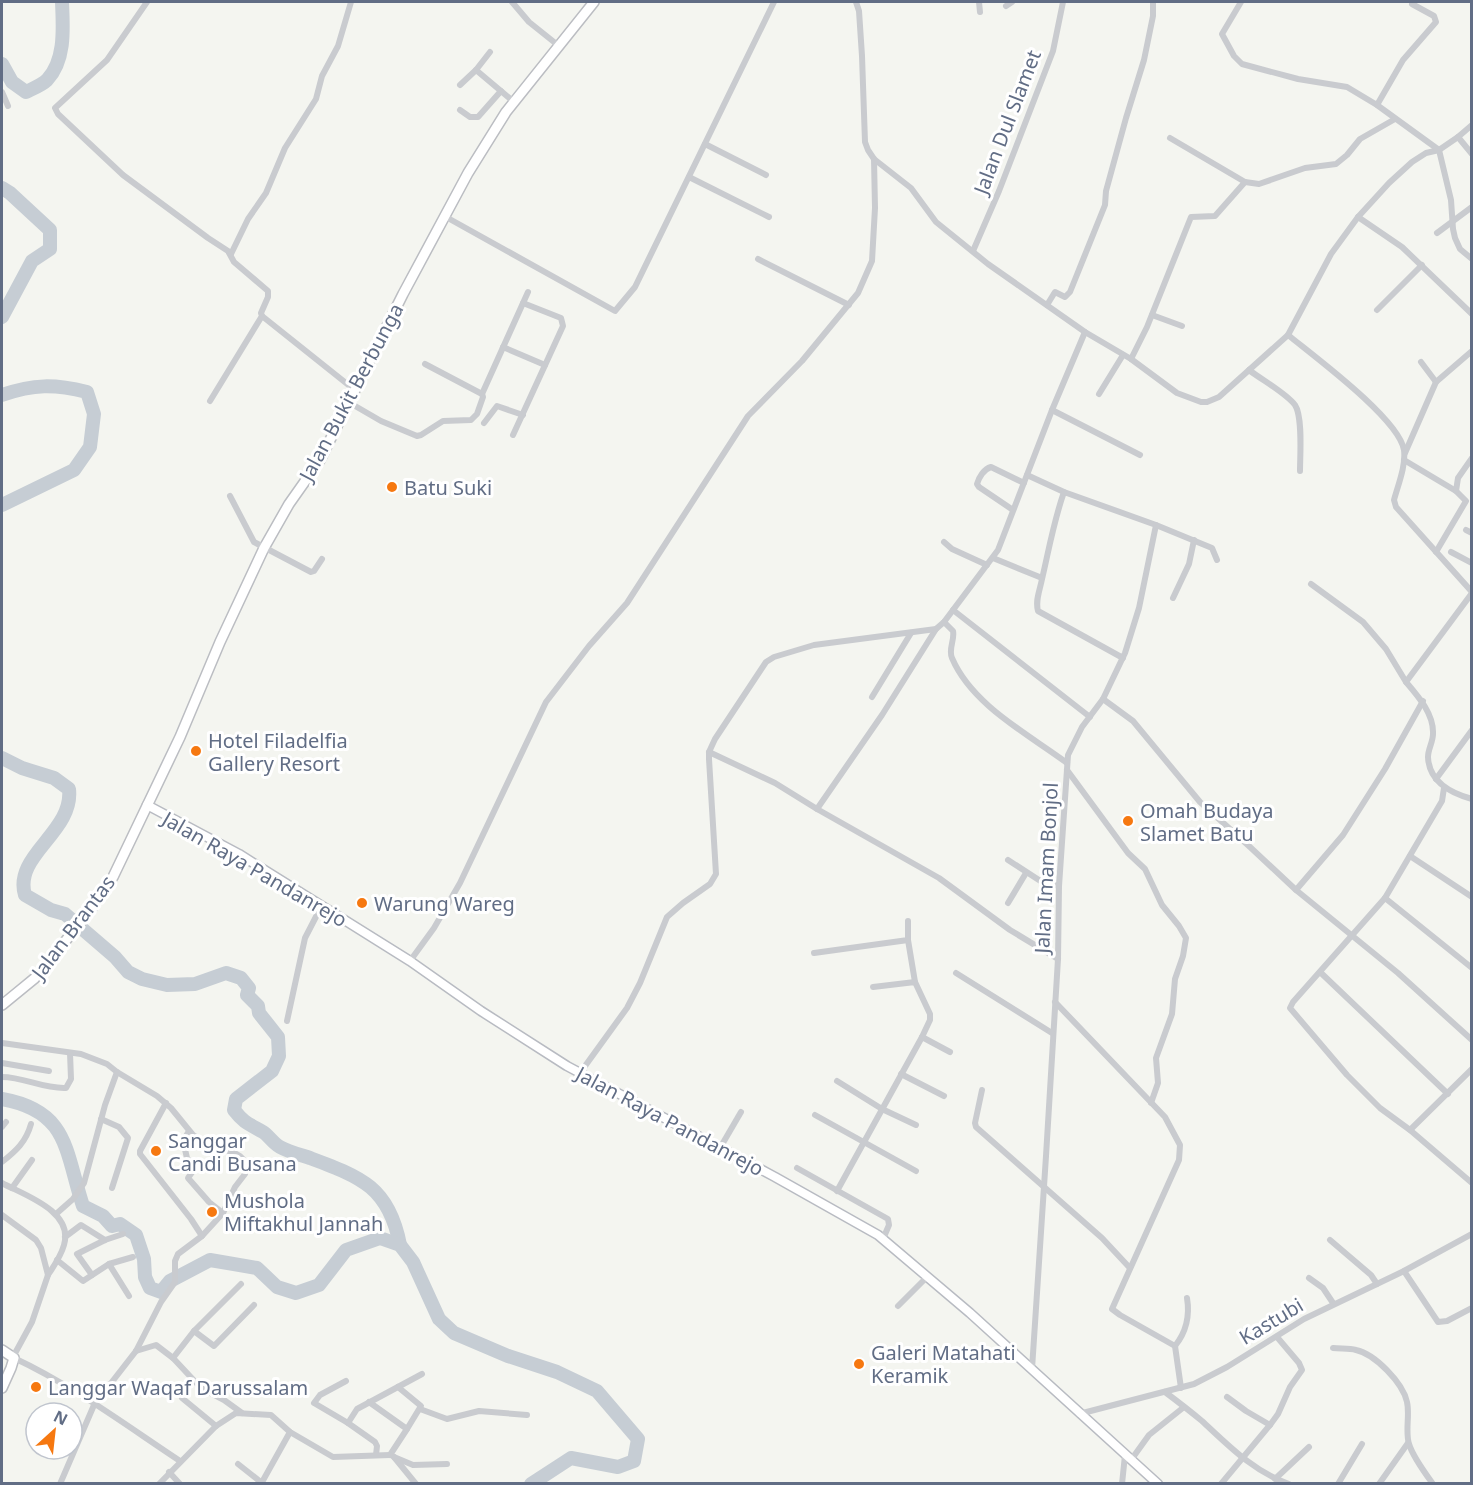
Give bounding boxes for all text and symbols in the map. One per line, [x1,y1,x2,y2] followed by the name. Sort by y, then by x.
[966,46,1047,200] street label: Jalan Dul Slamet
[292,299,409,487] street label: Jalan Bukit Berbunga
[404,474,492,501] place label: Batu Suki
[385,480,399,494] marker: Batu Suki
[208,727,348,777] place label: Hotel Filadelfia Gallery Resort
[189,744,203,758] marker: Hotel Filadelfia Gallery Resort
[1028,782,1064,956] street label: Jalan Imam Bonjol
[1140,797,1273,847] place label: Omah Budaya Slamet Batu
[156,804,352,933] street label: Jalan Raya Pandanrejo
[1121,814,1135,828] marker: Omah Budaya Slamet Batu
[24,870,121,986] street label: Jalan Brantas
[374,890,515,917] place label: Warung Wareg
[355,896,369,910] marker: Warung Wareg
[570,1059,769,1182] street label: Jalan Raya Pandanrejo
[168,1127,297,1177] place label: Sanggar Candi Busana
[149,1144,163,1158] marker: Sanggar Candi Busana
[224,1187,383,1237] place label: Mushola Miftakhul Jannah
[205,1205,219,1219] marker: Mushola Miftakhul Jannah
[1234,1291,1308,1351] street label: Kastubi
[871,1339,1016,1389] place label: Galeri Matahati Keramik
[852,1357,866,1371] marker: Galeri Matahati Keramik
[48,1374,308,1401] place label: Langgar Waqaf Darussalam
[29,1380,43,1394] marker: Langgar Waqaf Darussalam
[24,1401,84,1461] north arrow
[50,1405,72,1430] text: N

